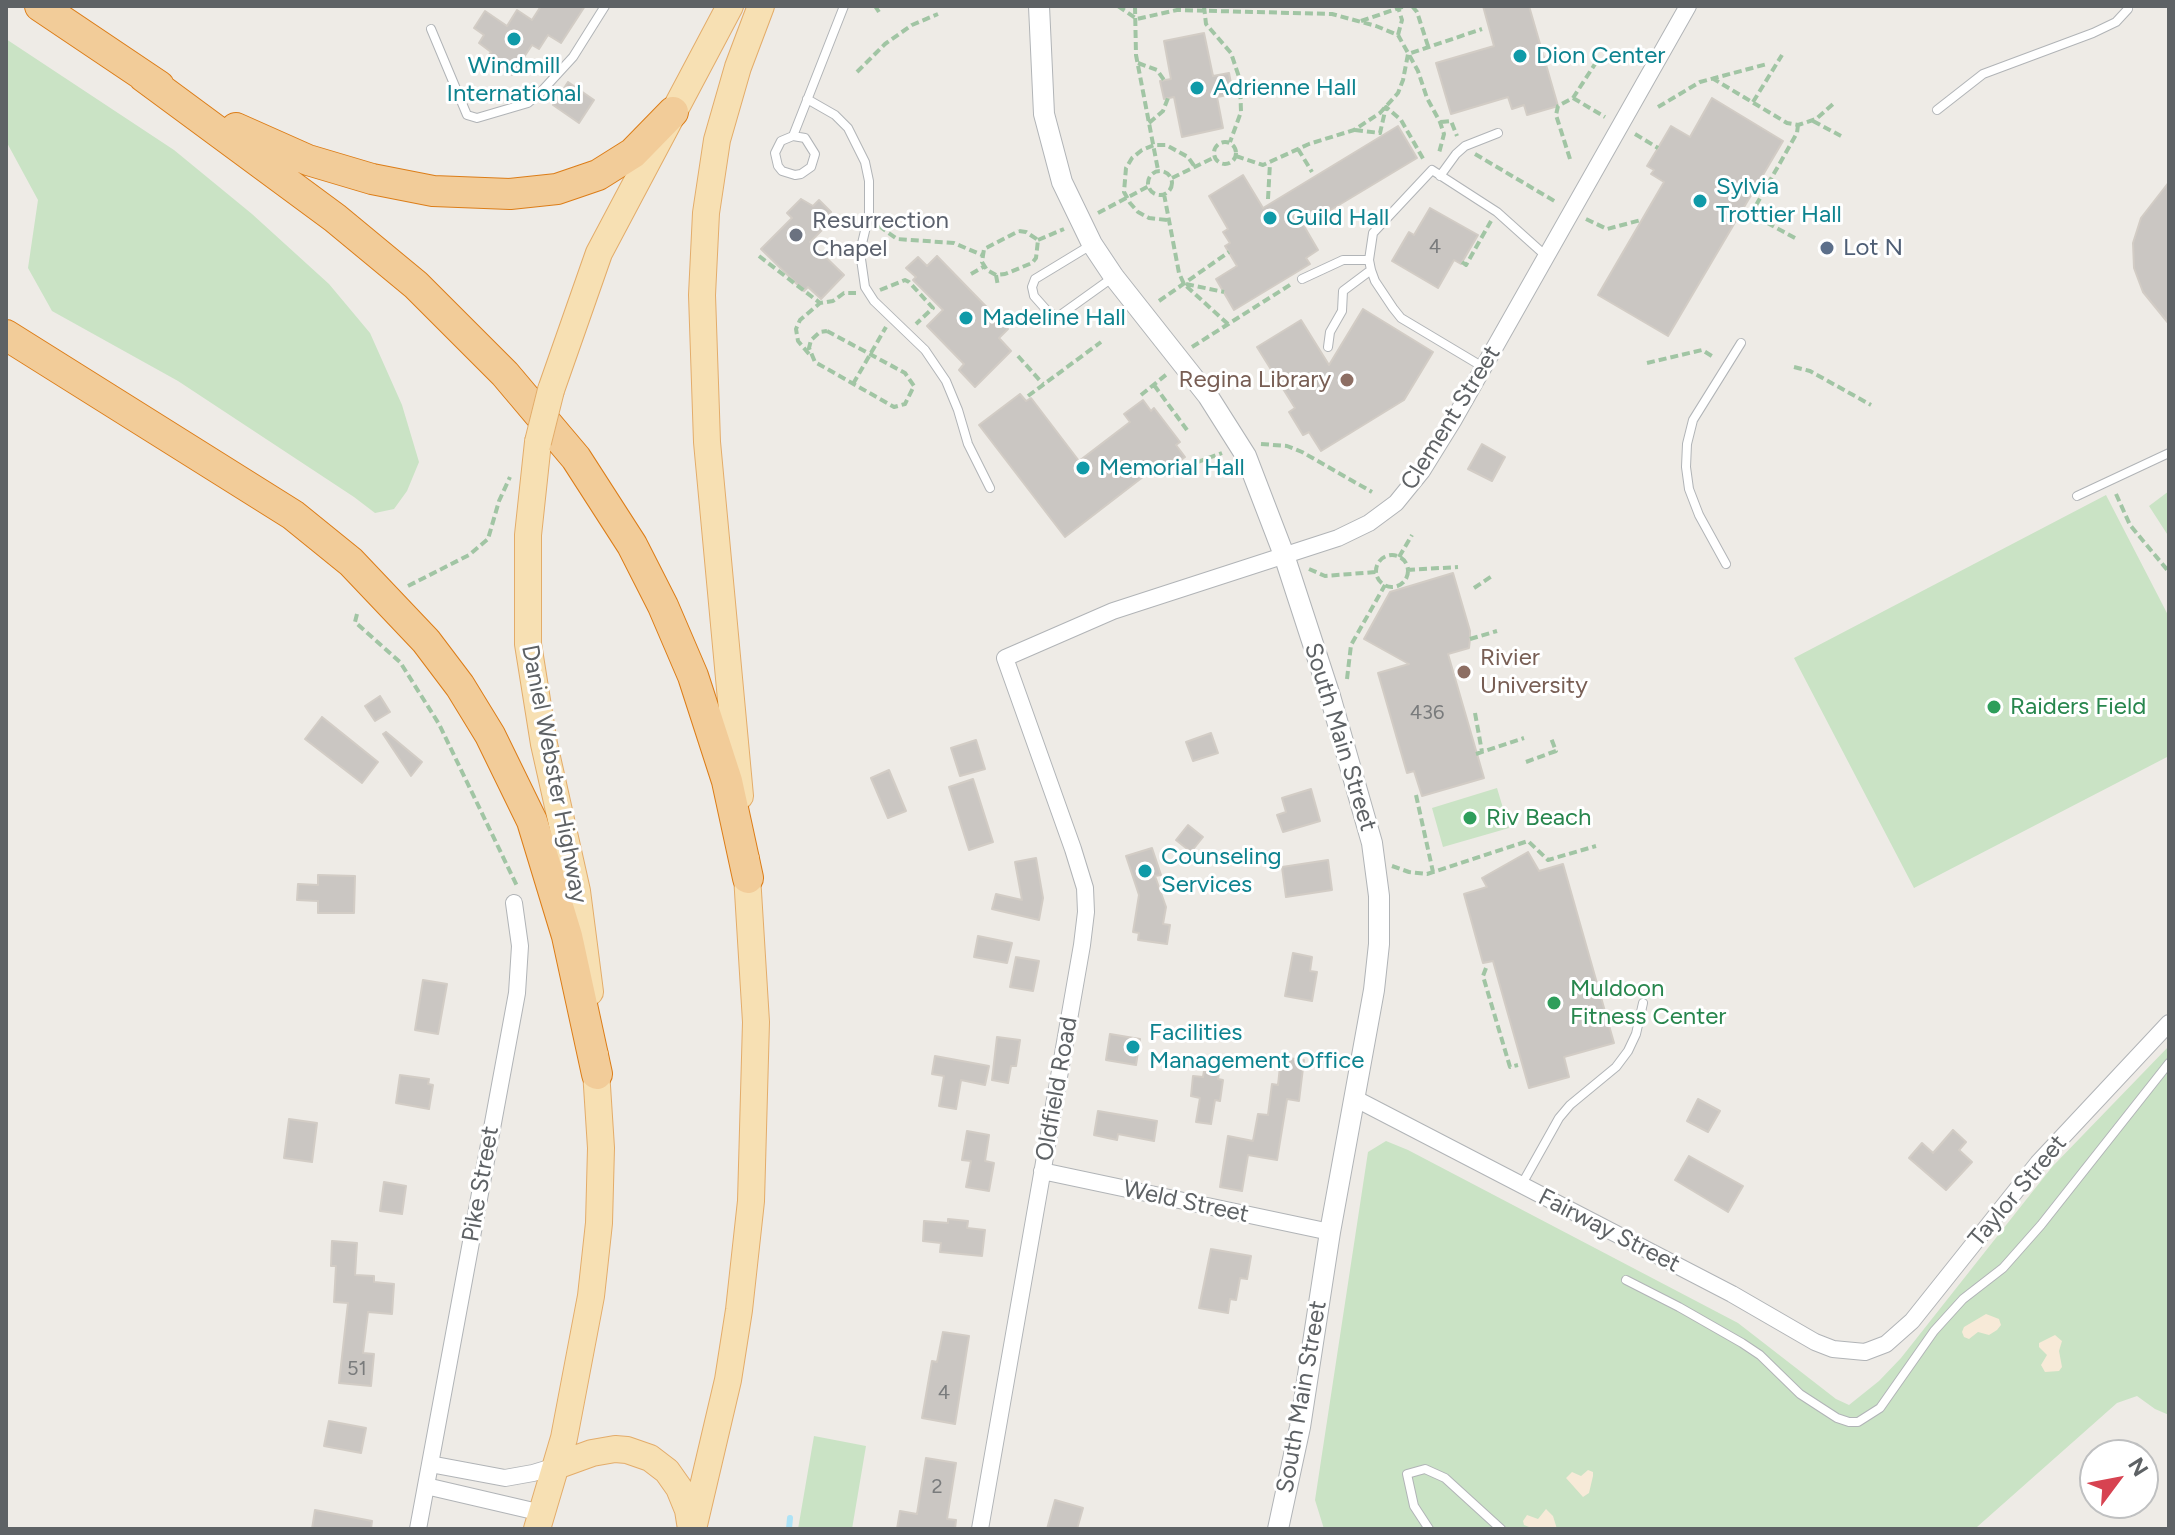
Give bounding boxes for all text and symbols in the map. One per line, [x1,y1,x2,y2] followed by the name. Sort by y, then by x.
[505,30,523,48] marker: Windmill International
[1536,42,1665,70] place label: Dion Center
[1511,47,1529,65] marker: Dion Center
[446,52,582,108] place label: Windmill International
[1213,74,1357,102] place label: Adrienne Hall
[1188,79,1206,97] marker: Adrienne Hall
[1716,173,1842,229] place label: Sylvia Trottier Hall
[1691,192,1709,210] marker: Sylvia Trottier Hall
[1286,204,1389,232] place label: Guild Hall
[812,207,949,263] place label: Resurrection Chapel
[1261,209,1279,227] marker: Guild Hall
[787,226,805,244] marker: Resurrection Chapel
[1843,234,1903,262] place label: Lot N
[1429,235,1441,259] house number: 4
[1818,239,1836,257] marker: Lot N
[982,304,1126,332] place label: Madeline Hall
[957,309,975,327] marker: Madeline Hall
[1395,340,1507,496] street label: Clement Street
[1178,366,1331,394] place label: Regina Library
[1338,371,1356,389] marker: Regina Library
[1099,454,1245,482] place label: Memorial Hall
[1074,459,1092,477] marker: Memorial Hall
[1298,640,1382,834] street label: South Main Street
[515,642,593,906] street label: Daniel Webster Highway
[1480,644,1588,700] place label: Rivier University
[1455,663,1473,681] marker: Rivier University
[2010,693,2146,721] place label: Raiders Field
[1985,698,2003,716] marker: Raiders Field
[1410,701,1444,725] house number: 436
[1486,804,1591,832] place label: Riv Beach
[1461,809,1479,827] marker: Riv Beach
[1161,843,1282,899] place label: Counseling Services
[1136,862,1154,880] marker: Counseling Services
[1570,975,1726,1031] place label: Muldoon Fitness Center
[1545,994,1563,1012] marker: Muldoon Fitness Center
[1030,1015,1084,1163] street label: Oldfield Road
[1149,1019,1364,1075] place label: Facilities Management Office
[1124,1038,1142,1056] marker: Facilities Management Office
[457,1124,505,1244] street label: Pike Street
[1963,1129,2073,1253] street label: Taylor Street
[1121,1175,1251,1229] street label: Weld Street
[1533,1183,1685,1279] street label: Fairway Street
[1271,1298,1333,1496] street label: South Main Street
[347,1357,367,1381] house number: 51
[938,1381,950,1405] house number: 4
[2079,1439,2159,1519] north arrow
[2122,1453,2154,1481] text: N
[931,1475,943,1499] house number: 2

